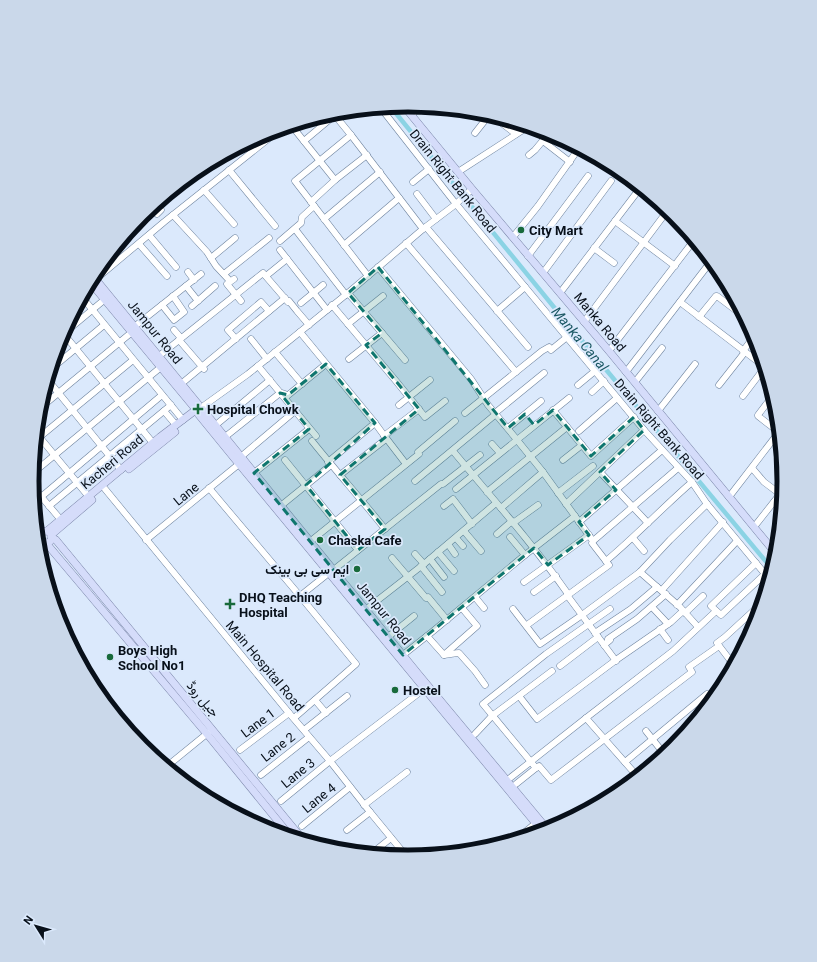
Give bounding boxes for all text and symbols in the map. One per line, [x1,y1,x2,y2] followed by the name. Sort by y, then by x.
[407,126,499,236] street label: Drain Right Bank Road
[529,223,584,238] place label: City Mart
[516,225,526,235] marker: City Mart
[571,289,629,355] street label: Manka Road
[125,297,185,367] street label: Jampur Road
[549,304,612,375] water label: Manka Canal
[611,376,707,482] street label: Drain Right Bank Road
[207,402,300,417] place label: Hospital Chowk
[192,403,204,415] marker: Hospital Chowk
[78,432,146,492] street label: Kacheri Road
[170,479,202,509] street label: Lane
[328,533,402,548] place label: Chaska Cafe
[315,535,325,545] marker: Chaska Cafe
[265,562,349,578] place label: ایم سی بی بینک
[352,564,362,574] marker: ایم سی بی بینک
[354,578,414,648] street label: Jampur Road
[239,590,322,620] place label: DHQ Teaching Hospital
[224,598,236,610] marker: DHQ Teaching Hospital
[223,618,307,714] street label: Main Hospital Road
[118,643,185,673] place label: Boys High School No1
[105,652,115,662] marker: Boys High School No1
[183,678,222,721] street label: جیل روڈ
[403,683,441,698] place label: Hostel
[390,685,400,695] marker: Hostel
[238,705,278,741] street label: Lane 1
[258,729,298,765] street label: Lane 2
[278,755,318,791] street label: Lane 3
[299,780,339,816] street label: Lane 4
[16,906,56,946] north arrow
[21,913,36,927] text: N

